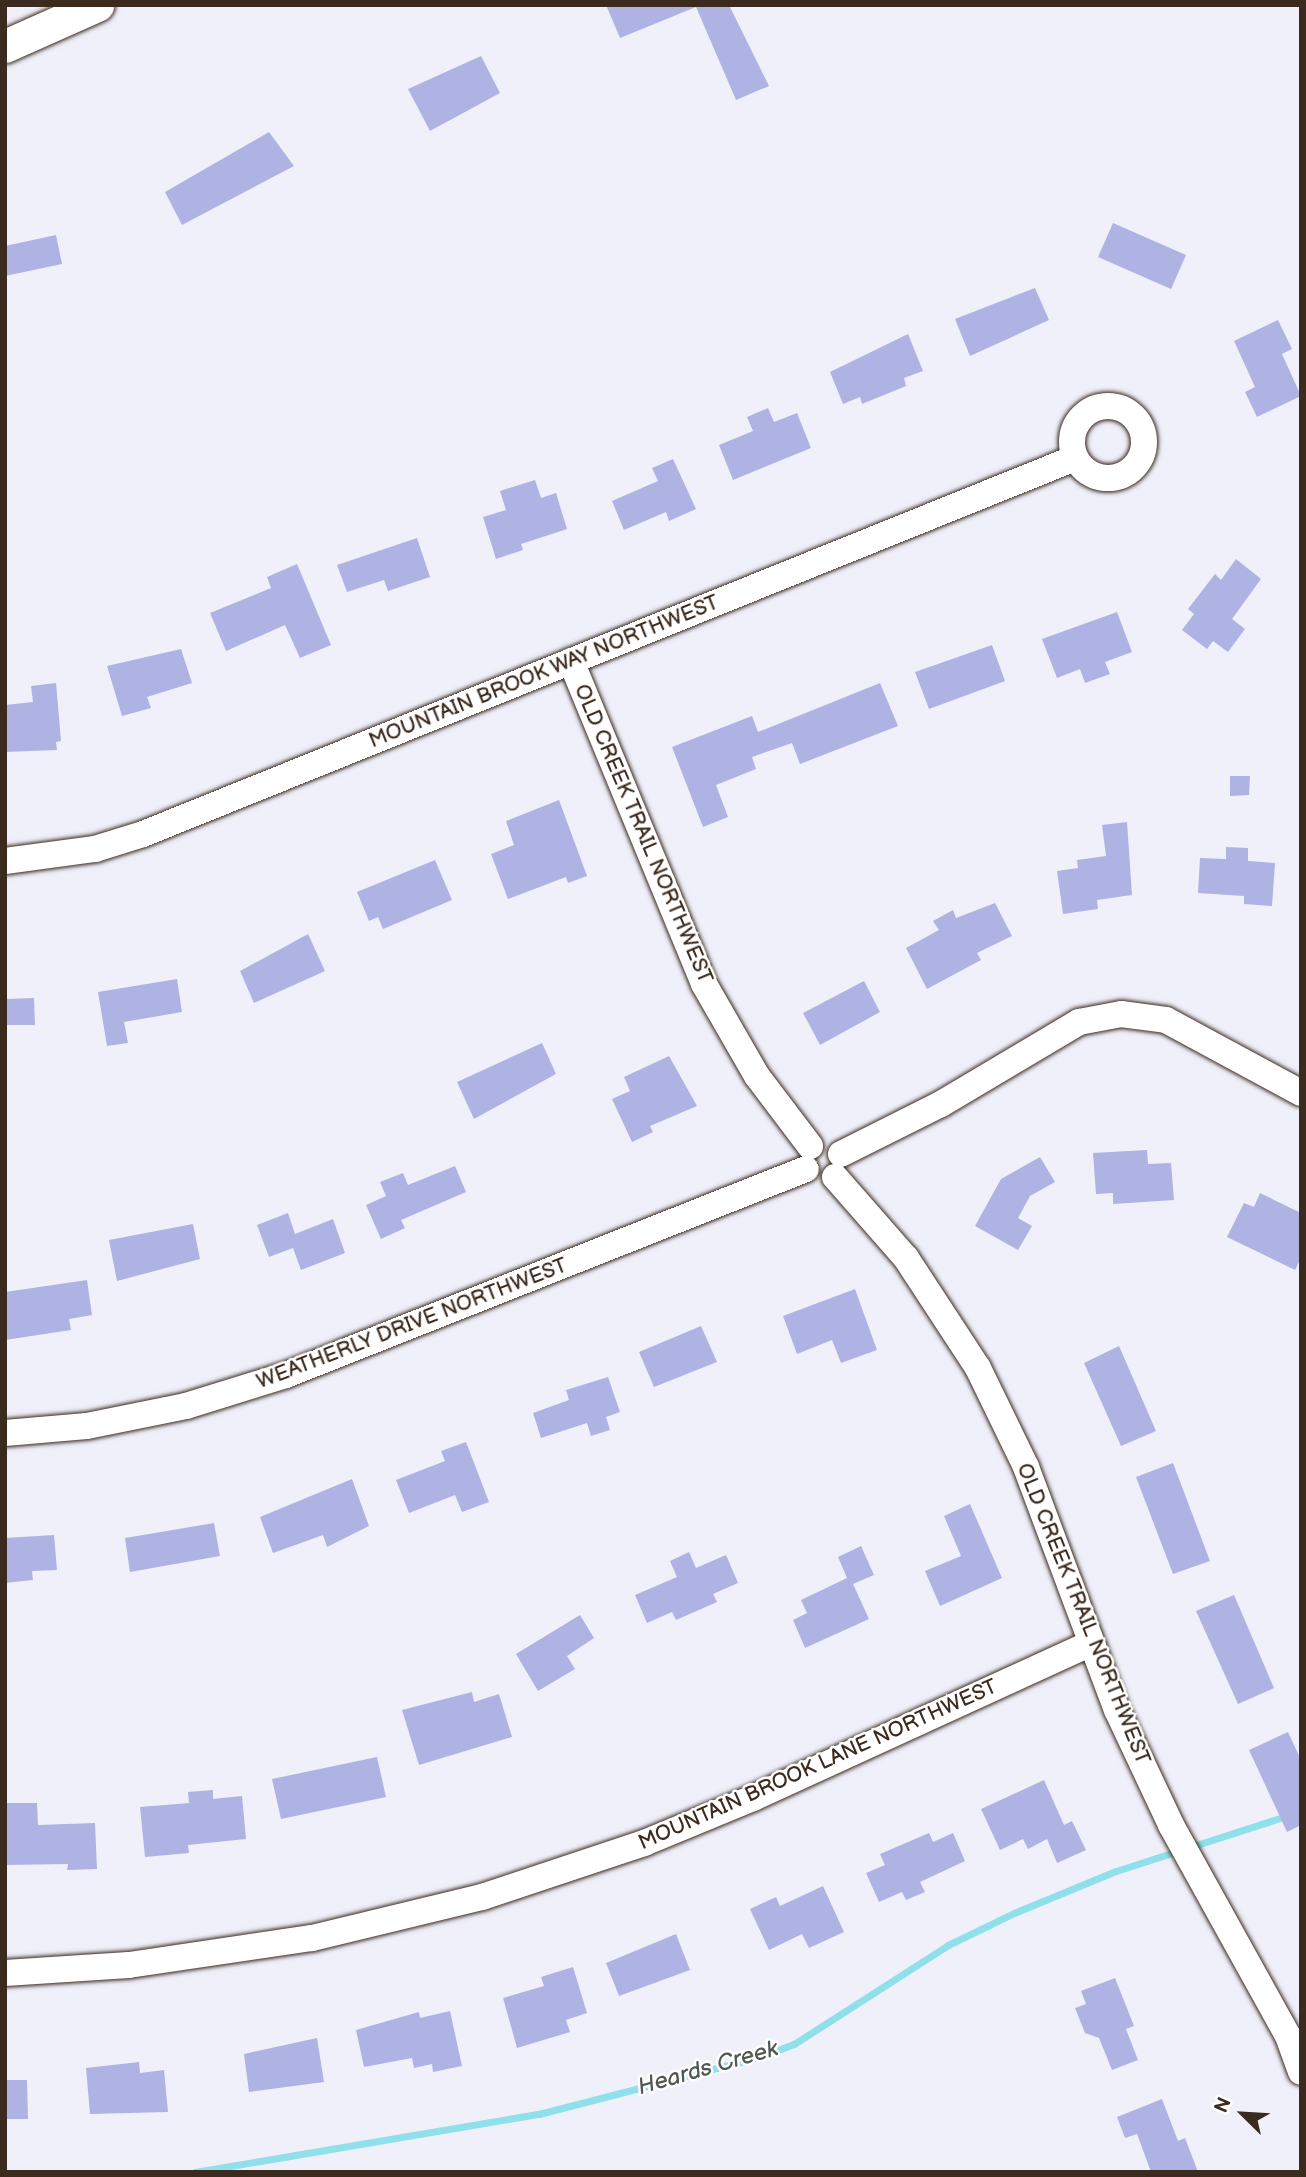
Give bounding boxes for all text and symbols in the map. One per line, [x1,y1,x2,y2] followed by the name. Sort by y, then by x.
[365,590,723,754] street label: MOUNTAIN BROOK WAY NORTHWEST
[568,680,718,988] street label: OLD CREEK TRAIL NORTHWEST
[253,1253,571,1395] street label: WEATHERLY DRIVE NORTHWEST
[1011,1459,1155,1769] street label: OLD CREEK TRAIL NORTHWEST
[635,1674,1001,1856] street label: MOUNTAIN BROOK LANE NORTHWEST
[635,2035,781,2101] water label: Heards Creek
[1208,2079,1278,2149] north arrow
[1210,2094,1237,2116] text: N

